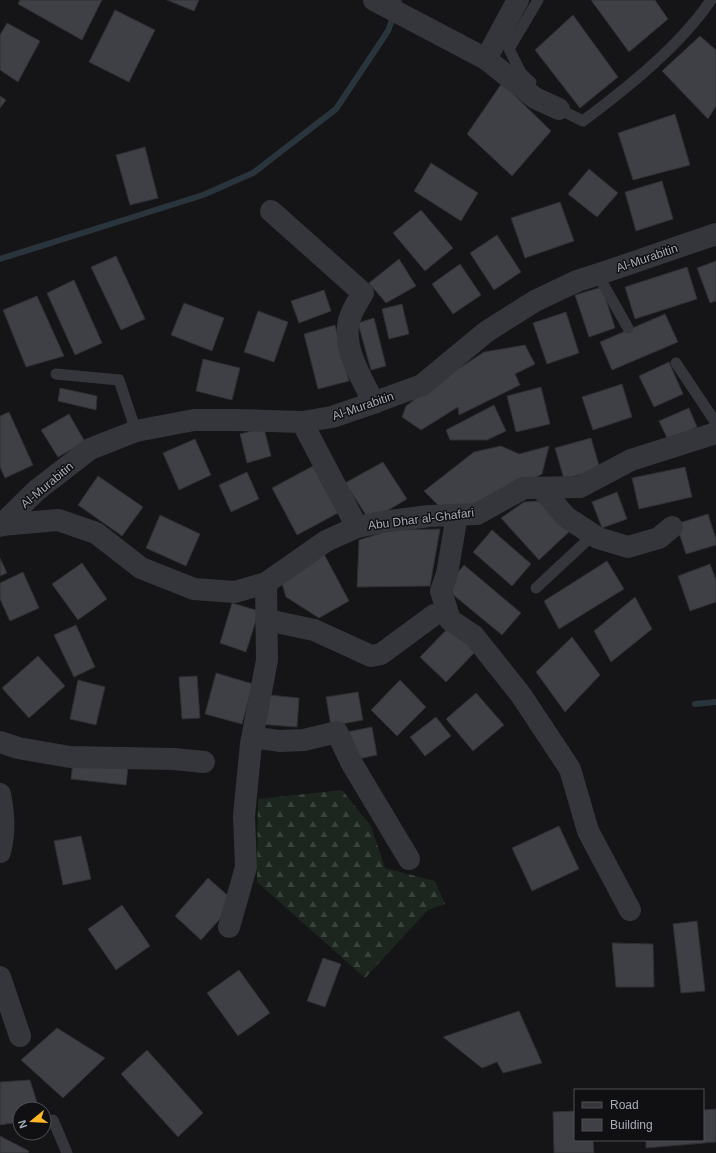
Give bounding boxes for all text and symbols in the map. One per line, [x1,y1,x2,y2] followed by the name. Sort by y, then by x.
[614,241,680,275] street label: Al-Murabitin
[330,389,396,423] street label: Al-Murabitin
[18,459,76,511] street label: Al-Murabitin
[367,506,475,532] street label: Abu Dhar al-Ghafari
[574,1089,704,1141] legend
[610,1098,639,1112] text: Road
[12,1101,52,1141] north arrow
[16,1118,29,1130] text: N
[610,1118,653,1132] text: Building

